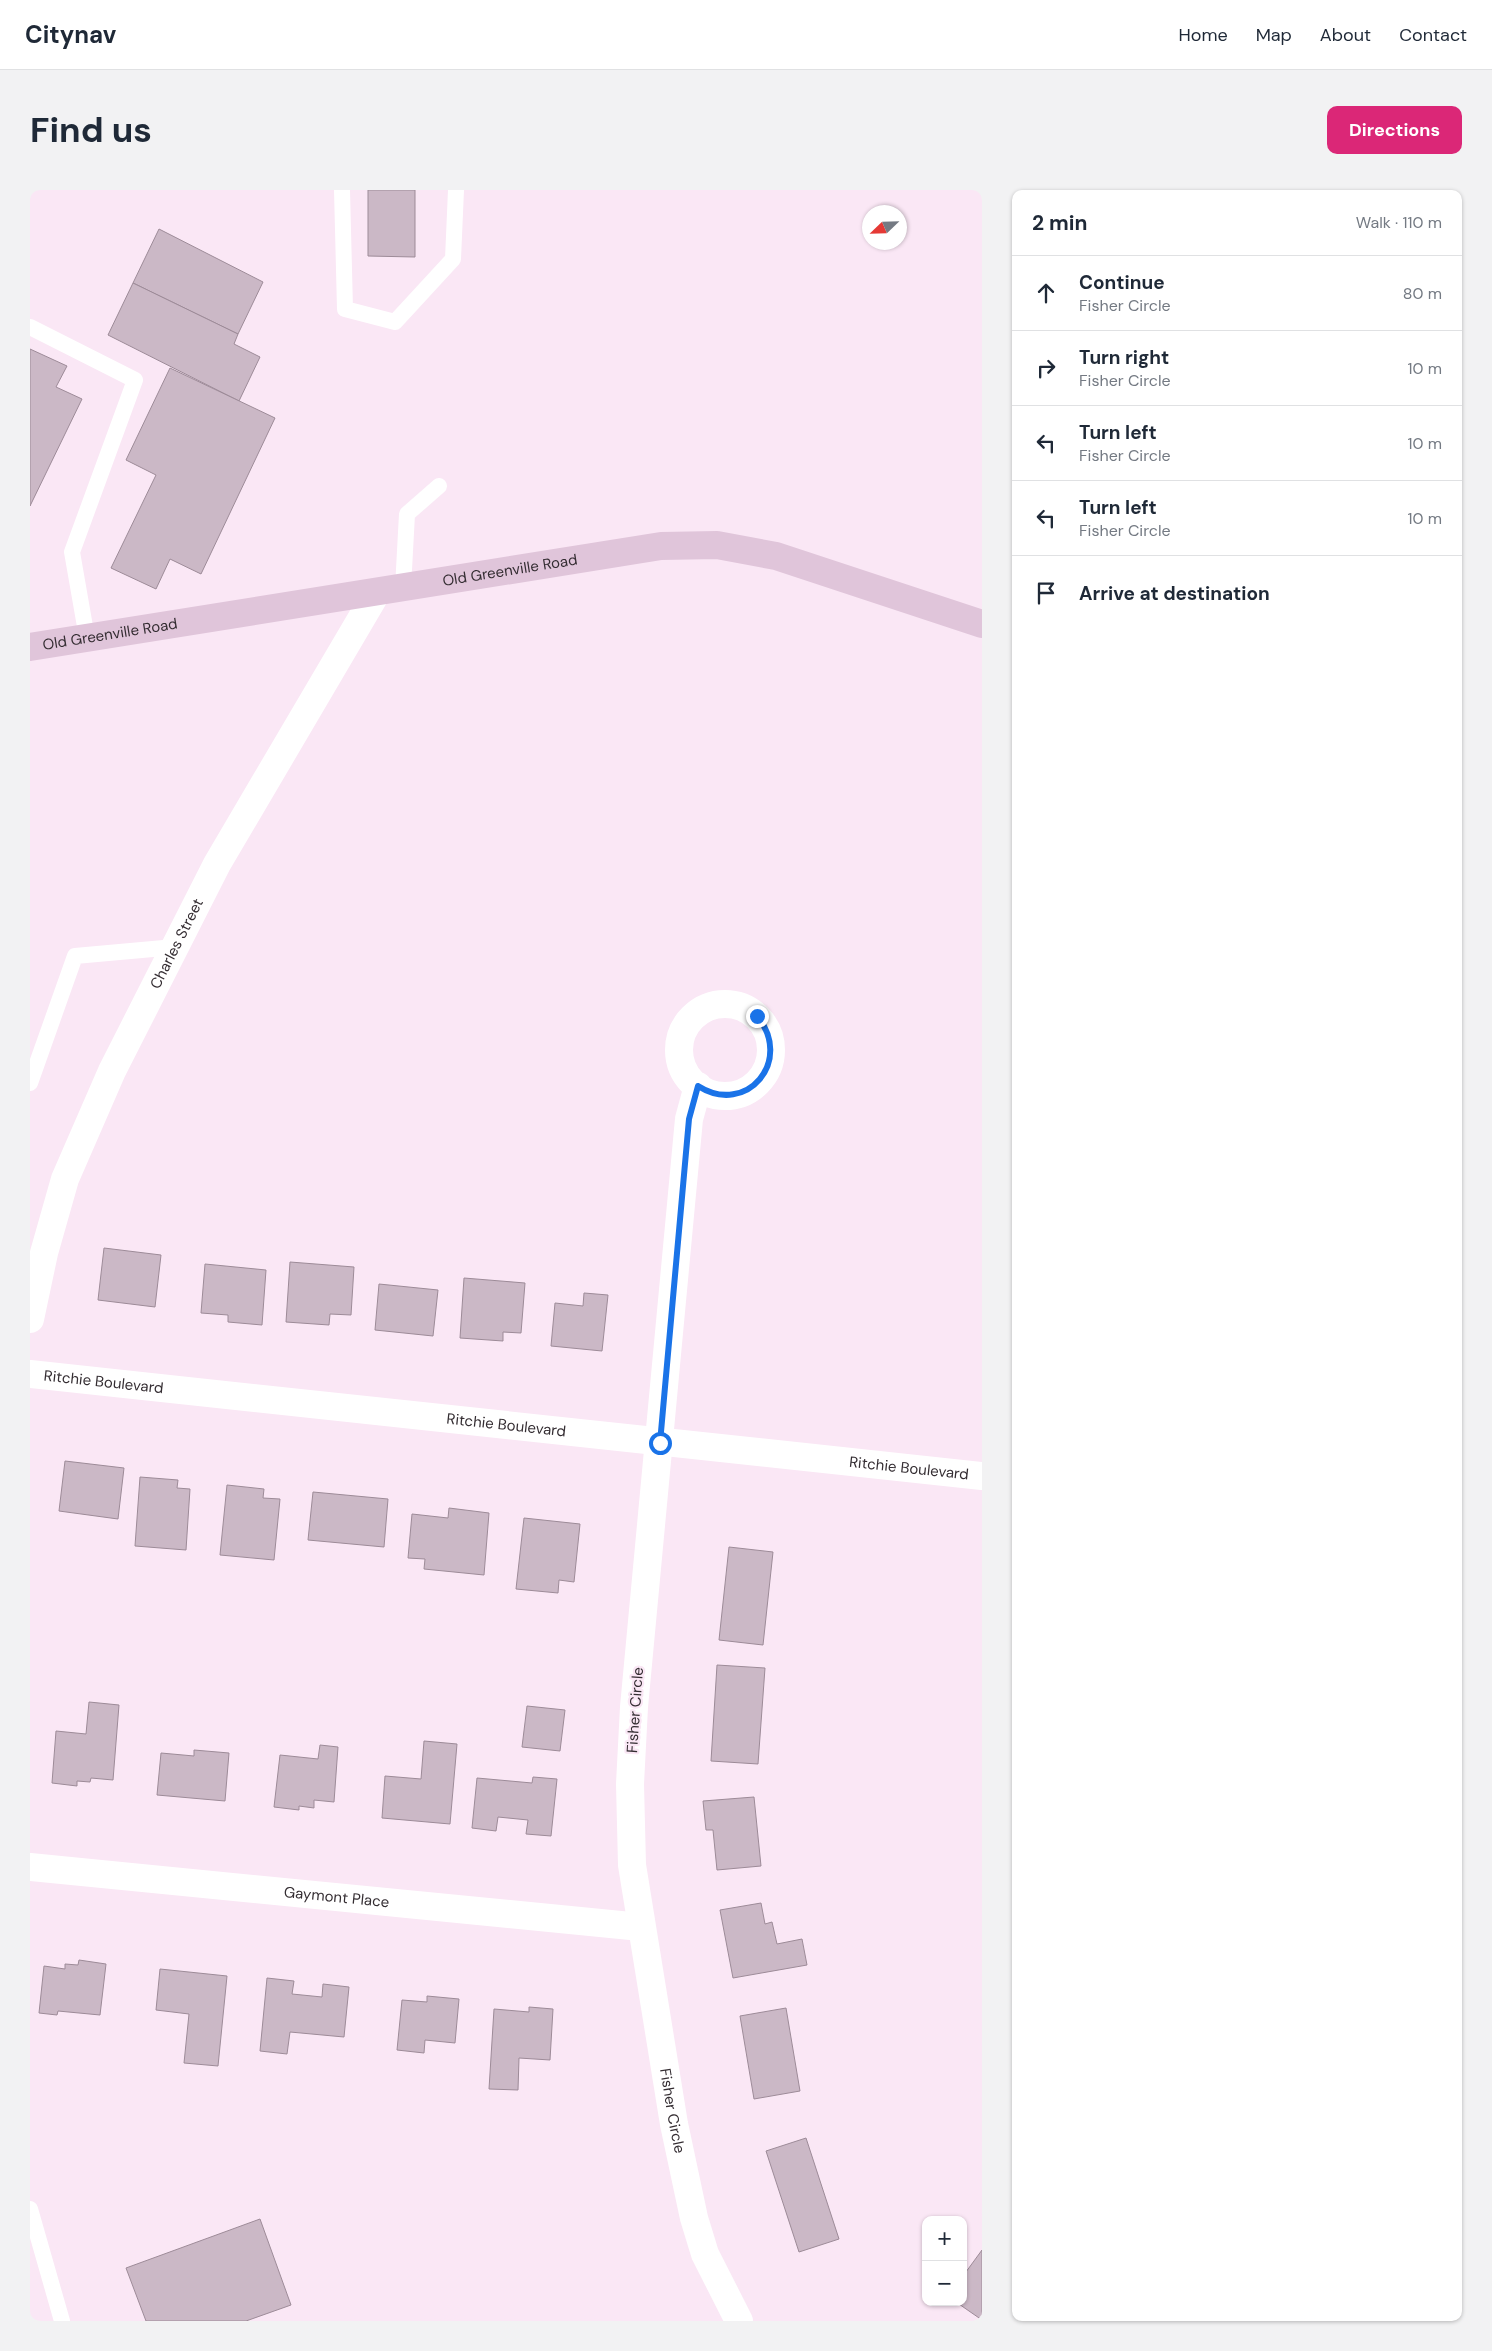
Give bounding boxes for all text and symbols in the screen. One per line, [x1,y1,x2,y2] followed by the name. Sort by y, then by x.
[25,19,116,50] text: Citynav
[1178,23,1228,47] text: Home
[1256,23,1292,47] text: Map
[1320,23,1371,47] text: About
[1399,23,1467,47] text: Contact
[1327,106,1462,154] button: Directions
[30,107,152,153] text: Find us
[862,205,907,250] north arrow
[1032,209,1088,237] text: 2 min
[1356,212,1442,233] text: Walk · 110 m
[1079,270,1165,295] text: Continue
[1032,279,1060,307] icon: ahead
[1403,283,1442,304] text: 80 m
[1079,295,1171,316] text: Fisher Circle
[1079,345,1169,370] text: Turn right
[1032,354,1060,382] icon: right
[1408,358,1442,379] text: 10 m
[1079,370,1171,391] text: Fisher Circle
[1079,420,1157,445] text: Turn left
[1032,429,1060,457] icon: left
[1408,433,1442,454] text: 10 m
[1079,445,1171,466] text: Fisher Circle
[1079,495,1157,520] text: Turn left
[1032,504,1060,532] icon: left
[1408,508,1442,529] text: 10 m
[1079,520,1171,541] text: Fisher Circle
[441,550,579,591] street label: Old Greenville Road
[1032,579,1060,607] icon: arrive
[1079,581,1270,606] text: Arrive at destination
[41,614,179,655] street label: Old Greenville Road
[145,895,208,992] street label: Charles Street
[746,1005,769,1028] route end
[43,1366,164,1398] street label: Ritchie Boulevard
[445,1409,567,1441] street label: Ritchie Boulevard
[649,1432,672,1455] route start
[848,1452,970,1485] street label: Ritchie Boulevard
[622,1666,648,1754] street label: Fisher Circle
[283,1882,390,1912] street label: Gaymont Place
[655,2067,690,2155] street label: Fisher Circle
[922,2216,967,2306] map controls
[922,2216,967,2261] button: +
[922,2261,967,2306] button: −

